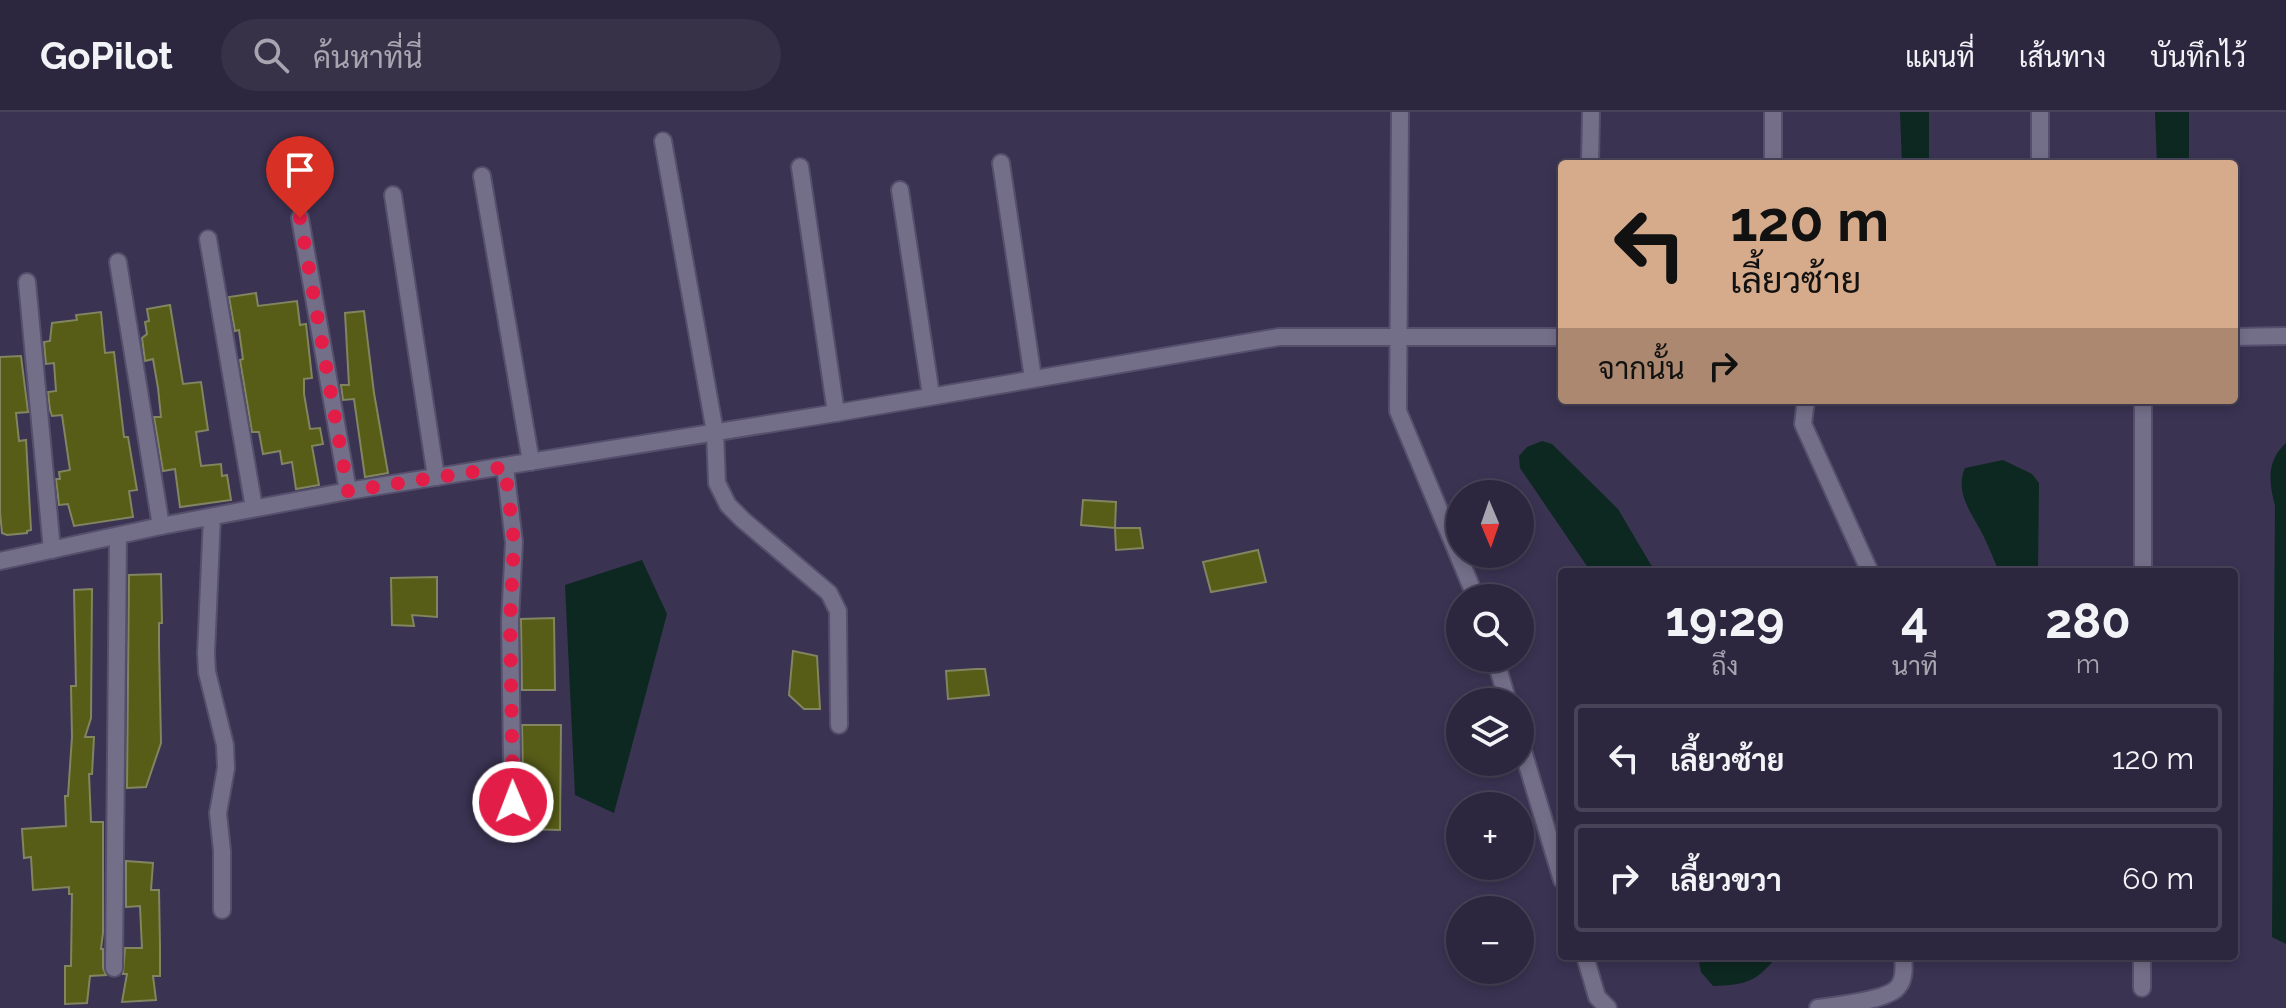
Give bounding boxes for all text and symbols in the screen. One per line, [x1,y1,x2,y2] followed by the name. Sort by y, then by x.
[221,19,781,91] search box
[40,33,173,78] text: GoPilot
[249,33,293,77] icon: search
[313,40,423,75] text: ค้นหาที่นี่
[1905,41,1975,74] text: แผนที่
[2019,41,2106,74] text: เส้นทาง
[2150,41,2246,74] text: บันทึกไว้
[266,136,334,218] pin
[278,148,322,192] icon: arrive
[1730,188,1889,254] text: 120 m
[1598,192,1702,296] icon: left
[1730,259,1861,301] text: เลี้ยวซ้าย
[1701,344,1745,388] icon: right
[1598,351,1685,386] text: จากนั้น
[1446,480,1534,568] north arrow
[1446,480,1534,984] map controls
[1446,584,1534,672] button: search
[1665,591,1784,647] text: 19:29
[1901,591,1929,647] text: 4
[2045,593,2131,649] text: 280
[2076,649,2100,679] text: m
[1711,651,1738,681] text: ถึง
[1892,651,1938,681] text: นาที
[1446,688,1534,776] button: layers
[1602,736,1646,780] icon: left
[2112,741,2194,776] text: 120 m
[1670,743,1784,778] text: เลี้ยวซ้าย
[471,760,555,844] position arrow
[1446,792,1534,880] button: +
[1602,856,1646,900] icon: right
[2122,861,2194,896] text: 60 m
[1670,863,1782,898] text: เลี้ยวขวา
[1446,896,1534,984] button: −

